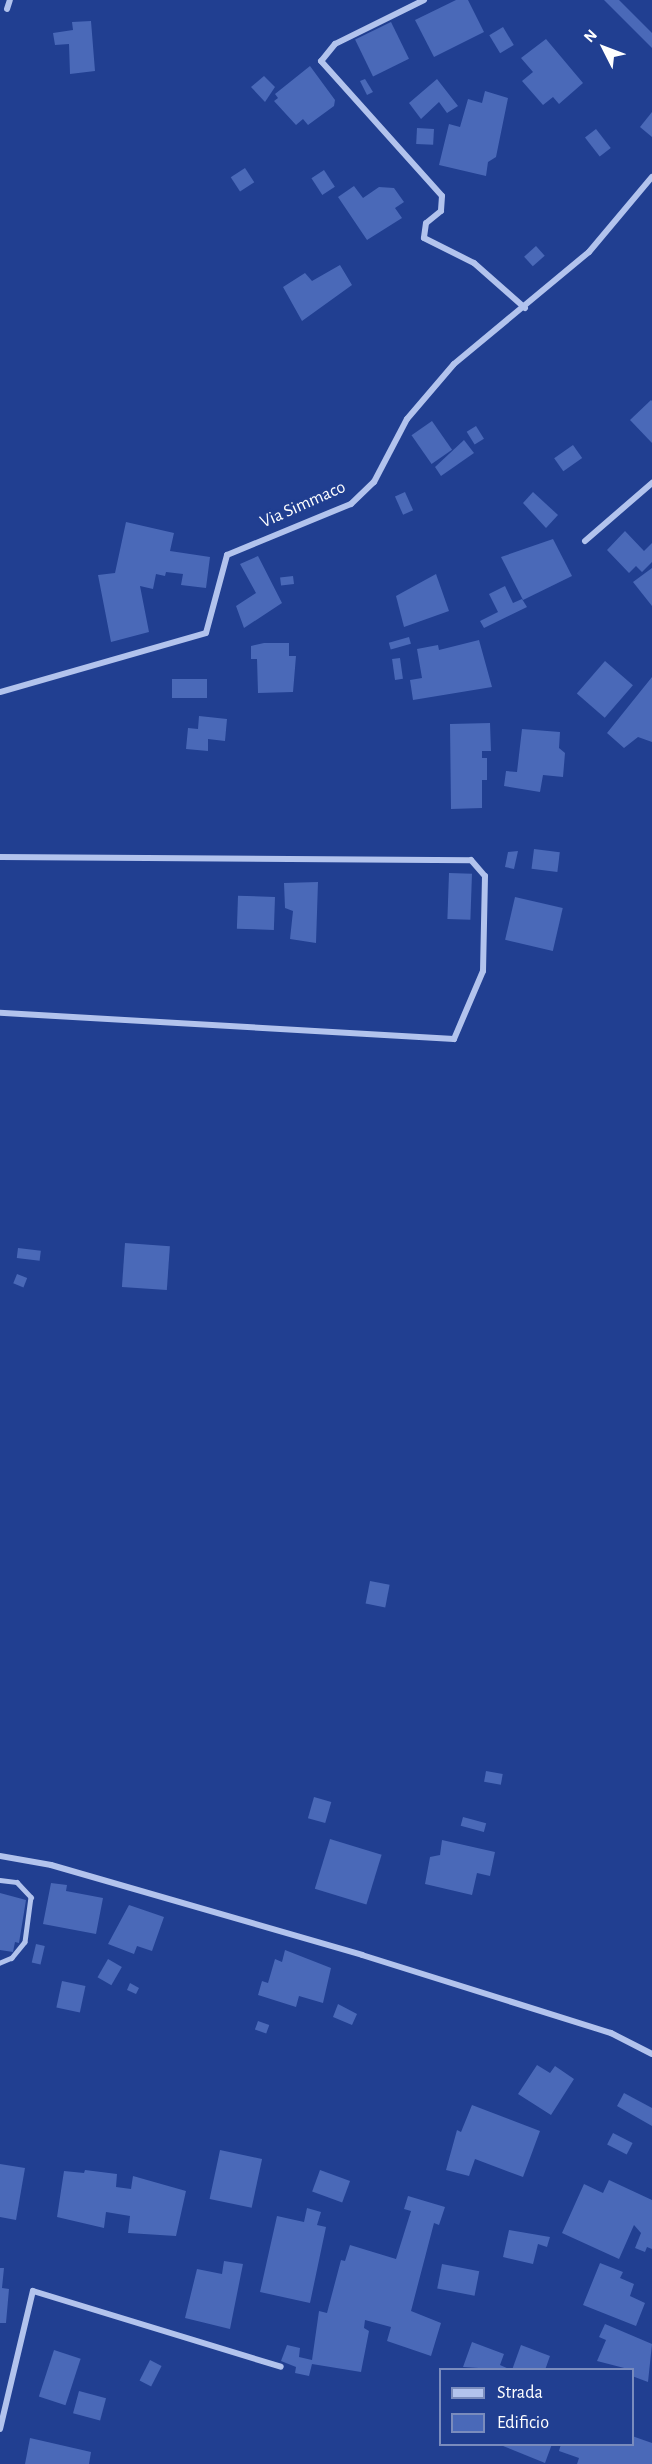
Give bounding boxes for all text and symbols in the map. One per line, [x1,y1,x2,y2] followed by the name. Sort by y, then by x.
[574,18,634,78] north arrow
[581,26,600,45] text: N
[257,477,349,533] street label: Via Simmaco
[439,2368,634,2446] legend
[497,2384,543,2402] text: Strada
[497,2414,549,2432] text: Edificio

